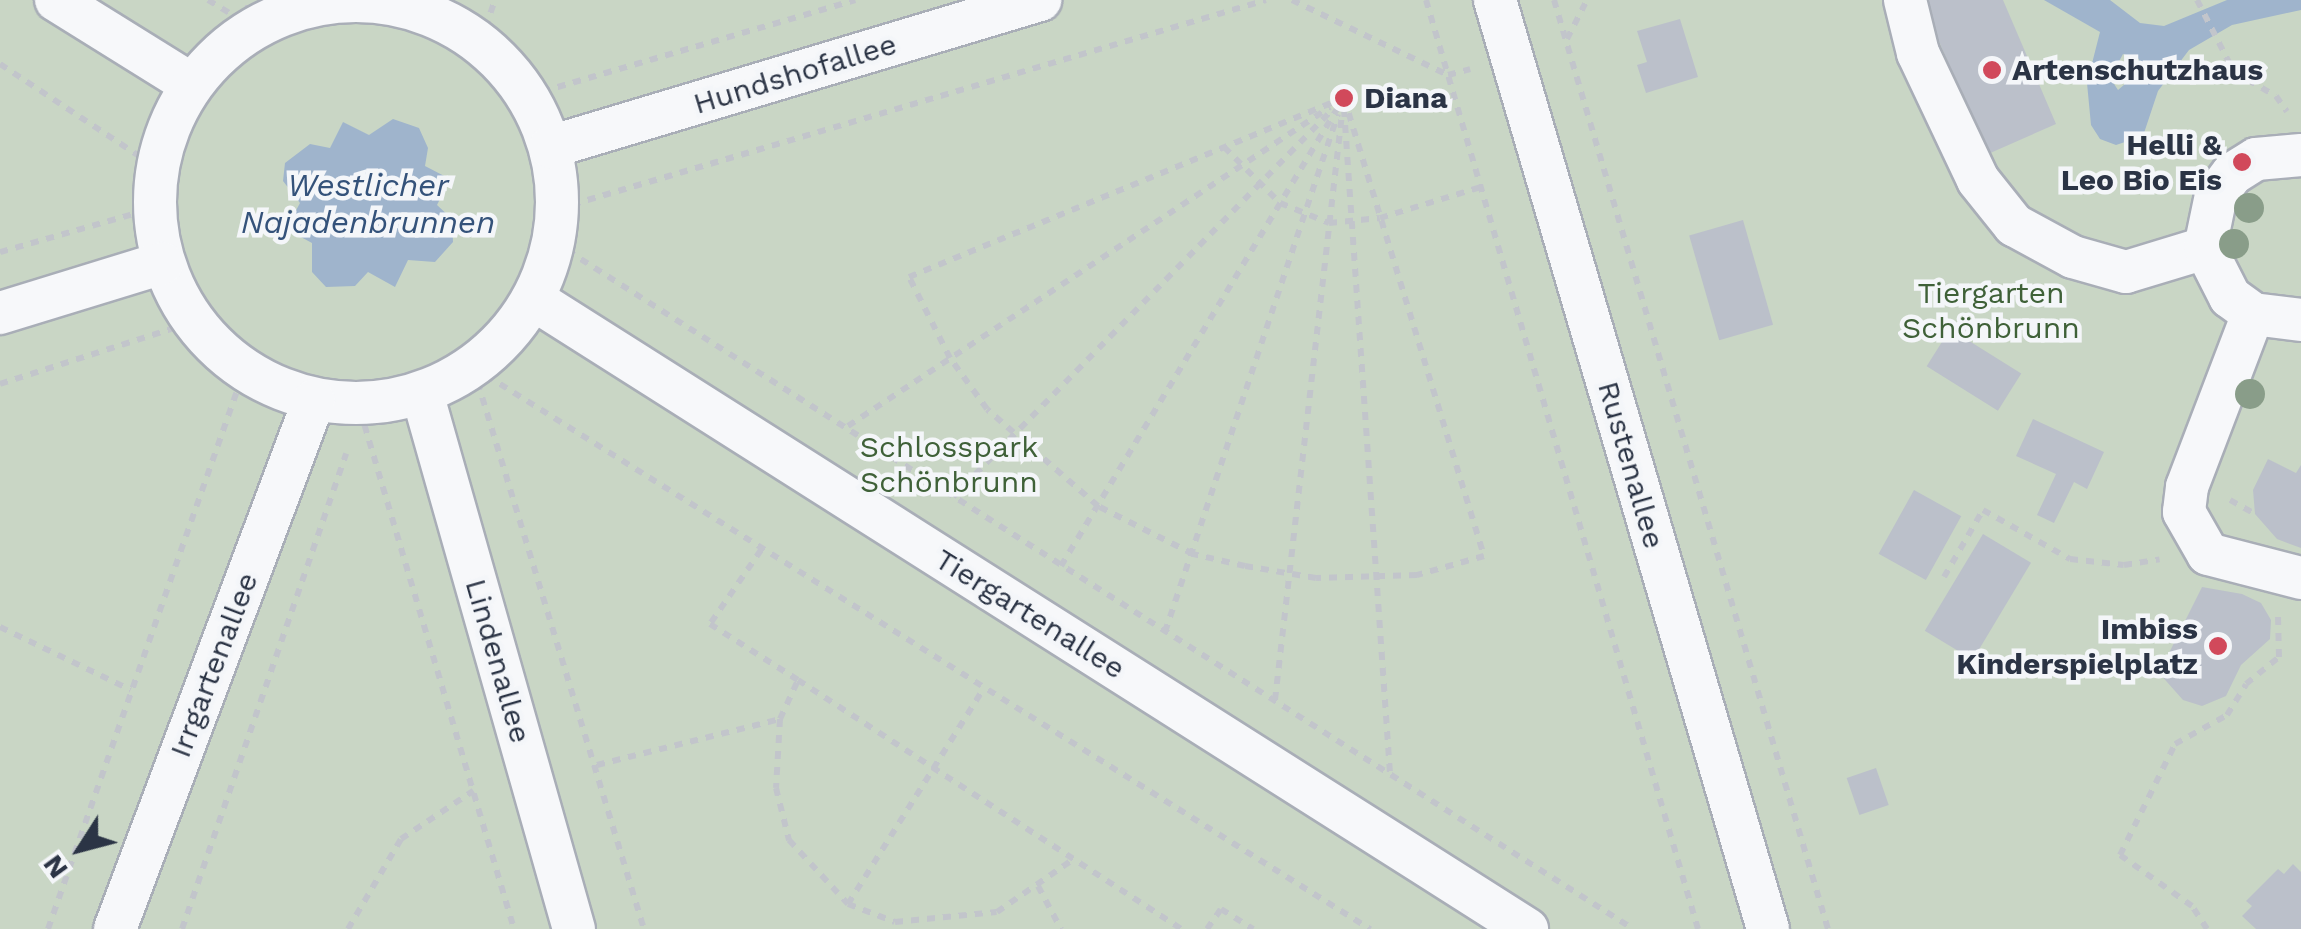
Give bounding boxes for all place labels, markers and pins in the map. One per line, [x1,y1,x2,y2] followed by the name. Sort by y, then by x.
[2012,52,2263,88] place label: Artenschutzhaus
[1981,59,2003,81] marker: Artenschutzhaus
[1364,80,1448,116] place label: Diana
[1333,87,1355,109] marker: Diana
[2061,127,2222,198] place label: Helli & Leo Bio Eis
[2231,151,2253,173] marker: Helli & Leo Bio Eis
[1956,611,2198,682] place label: Imbiss Kinderspielplatz
[2207,635,2229,657] marker: Imbiss Kinderspielplatz

